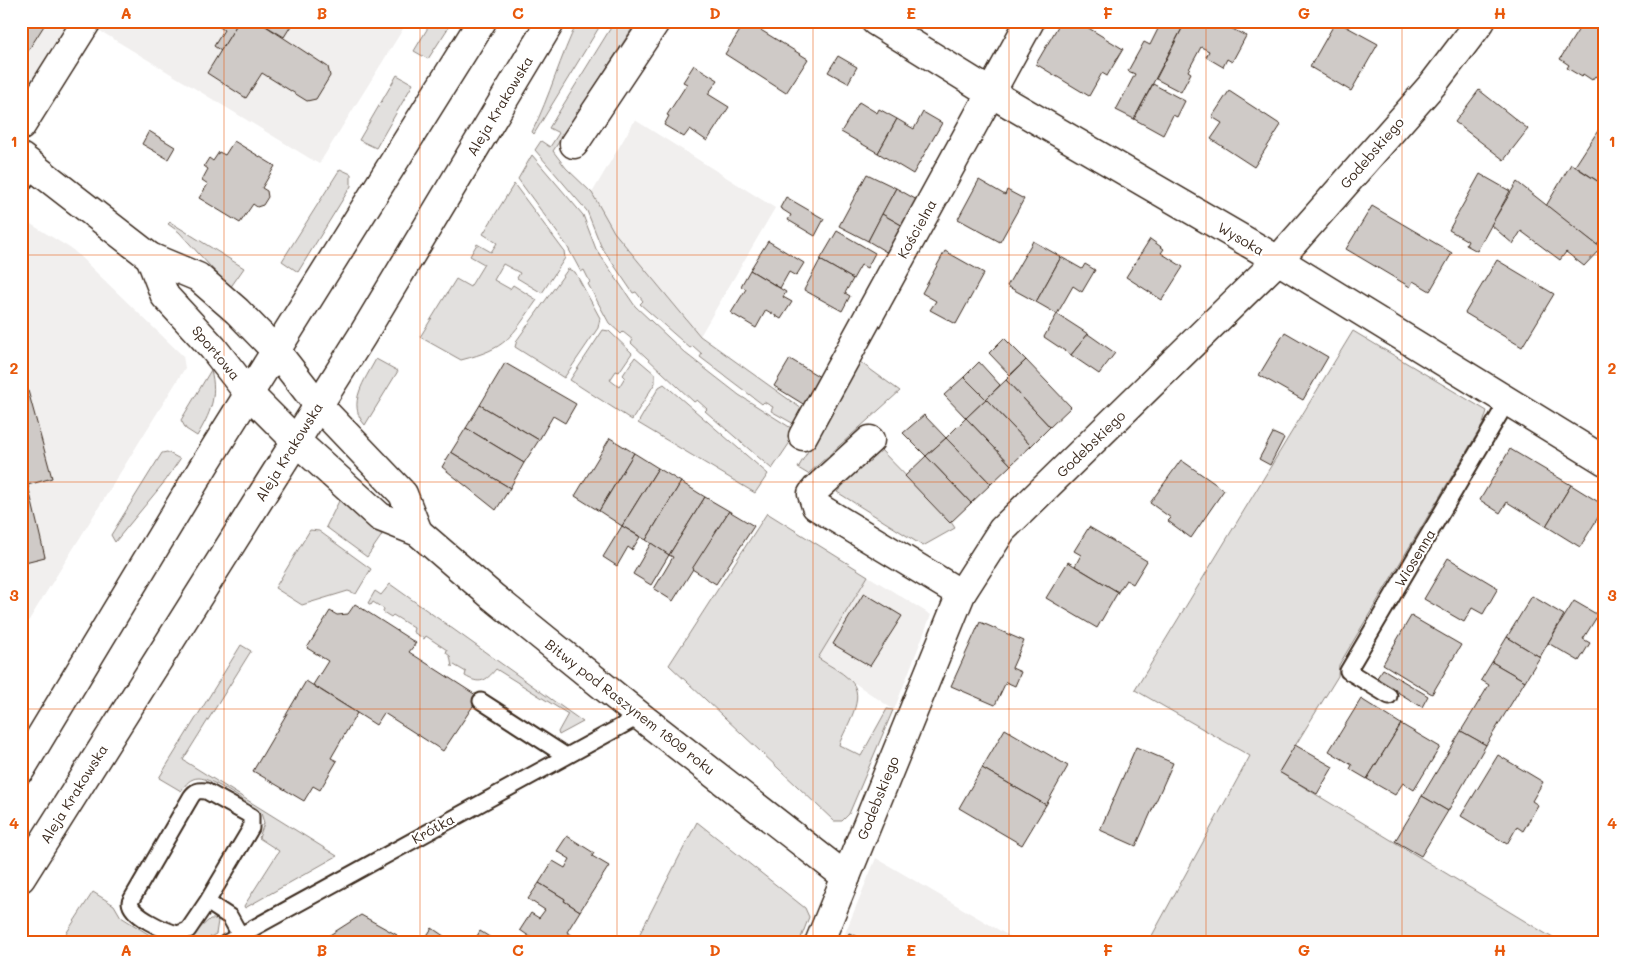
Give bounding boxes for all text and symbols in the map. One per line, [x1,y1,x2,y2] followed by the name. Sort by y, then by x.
[120,2,132,23] text: A
[317,2,327,23] text: B
[512,2,524,23] text: C
[709,2,721,23] text: D
[906,2,916,23] text: E
[1103,2,1113,23] text: F
[1298,2,1310,23] text: G
[1494,2,1506,23] text: H
[462,52,537,159] street label: Aleja Krakowska
[1335,113,1408,192] street label: Godebskiego
[10,130,18,151] text: 1
[1608,130,1616,151] text: 1
[893,196,941,262] street label: Kościelna
[1214,218,1268,260] street label: Wysoka
[188,321,245,384] street label: Sportowa
[10,357,19,378] text: 2
[1608,357,1617,378] text: 2
[250,399,327,505] street label: Aleja Krakowska
[1052,406,1129,481] street label: Godebskiego
[1390,525,1439,590] street label: Wiosenna
[9,584,19,605] text: 3
[1607,584,1617,605] text: 3
[542,634,719,779] street label: Bitwy pod Raszynem 1809 roku
[35,741,112,847] street label: Aleja Krakowska
[852,753,903,843] street label: Godebskiego
[408,809,458,848] street label: Krótka
[9,812,19,833] text: 4
[1607,812,1617,833] text: 4
[120,939,132,960] text: A
[317,939,327,960] text: B
[512,939,524,960] text: C
[709,939,721,960] text: D
[906,939,916,960] text: E
[1103,939,1113,960] text: F
[1298,939,1310,960] text: G
[1494,939,1506,960] text: H

